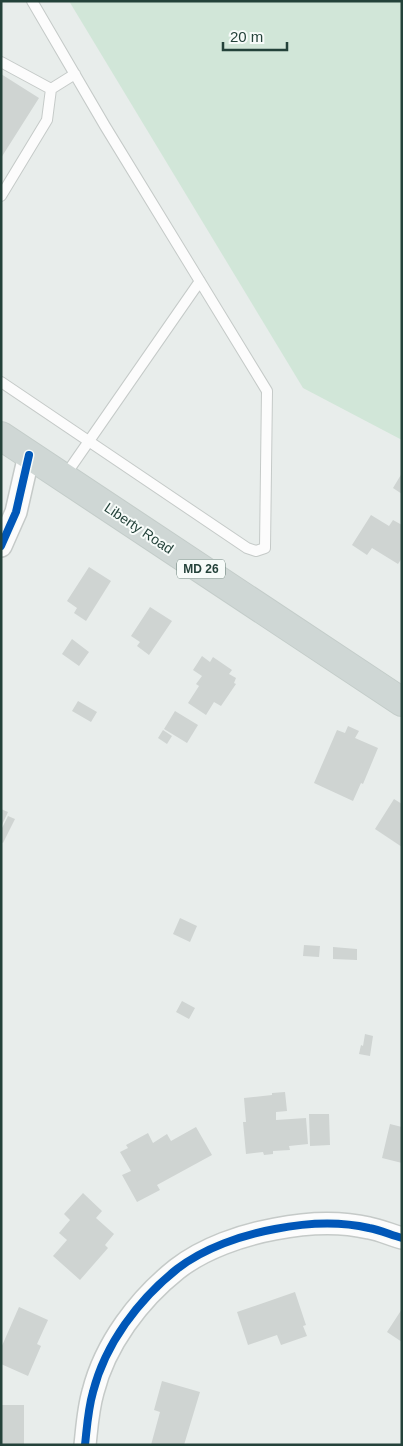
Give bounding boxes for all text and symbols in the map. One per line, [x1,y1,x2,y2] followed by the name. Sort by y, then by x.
[223,20,287,52] scale bar
[230,28,263,45] text: 20 m
[102,499,176,557] street label: Liberty Road
[177,560,225,578] road number: MD 26

